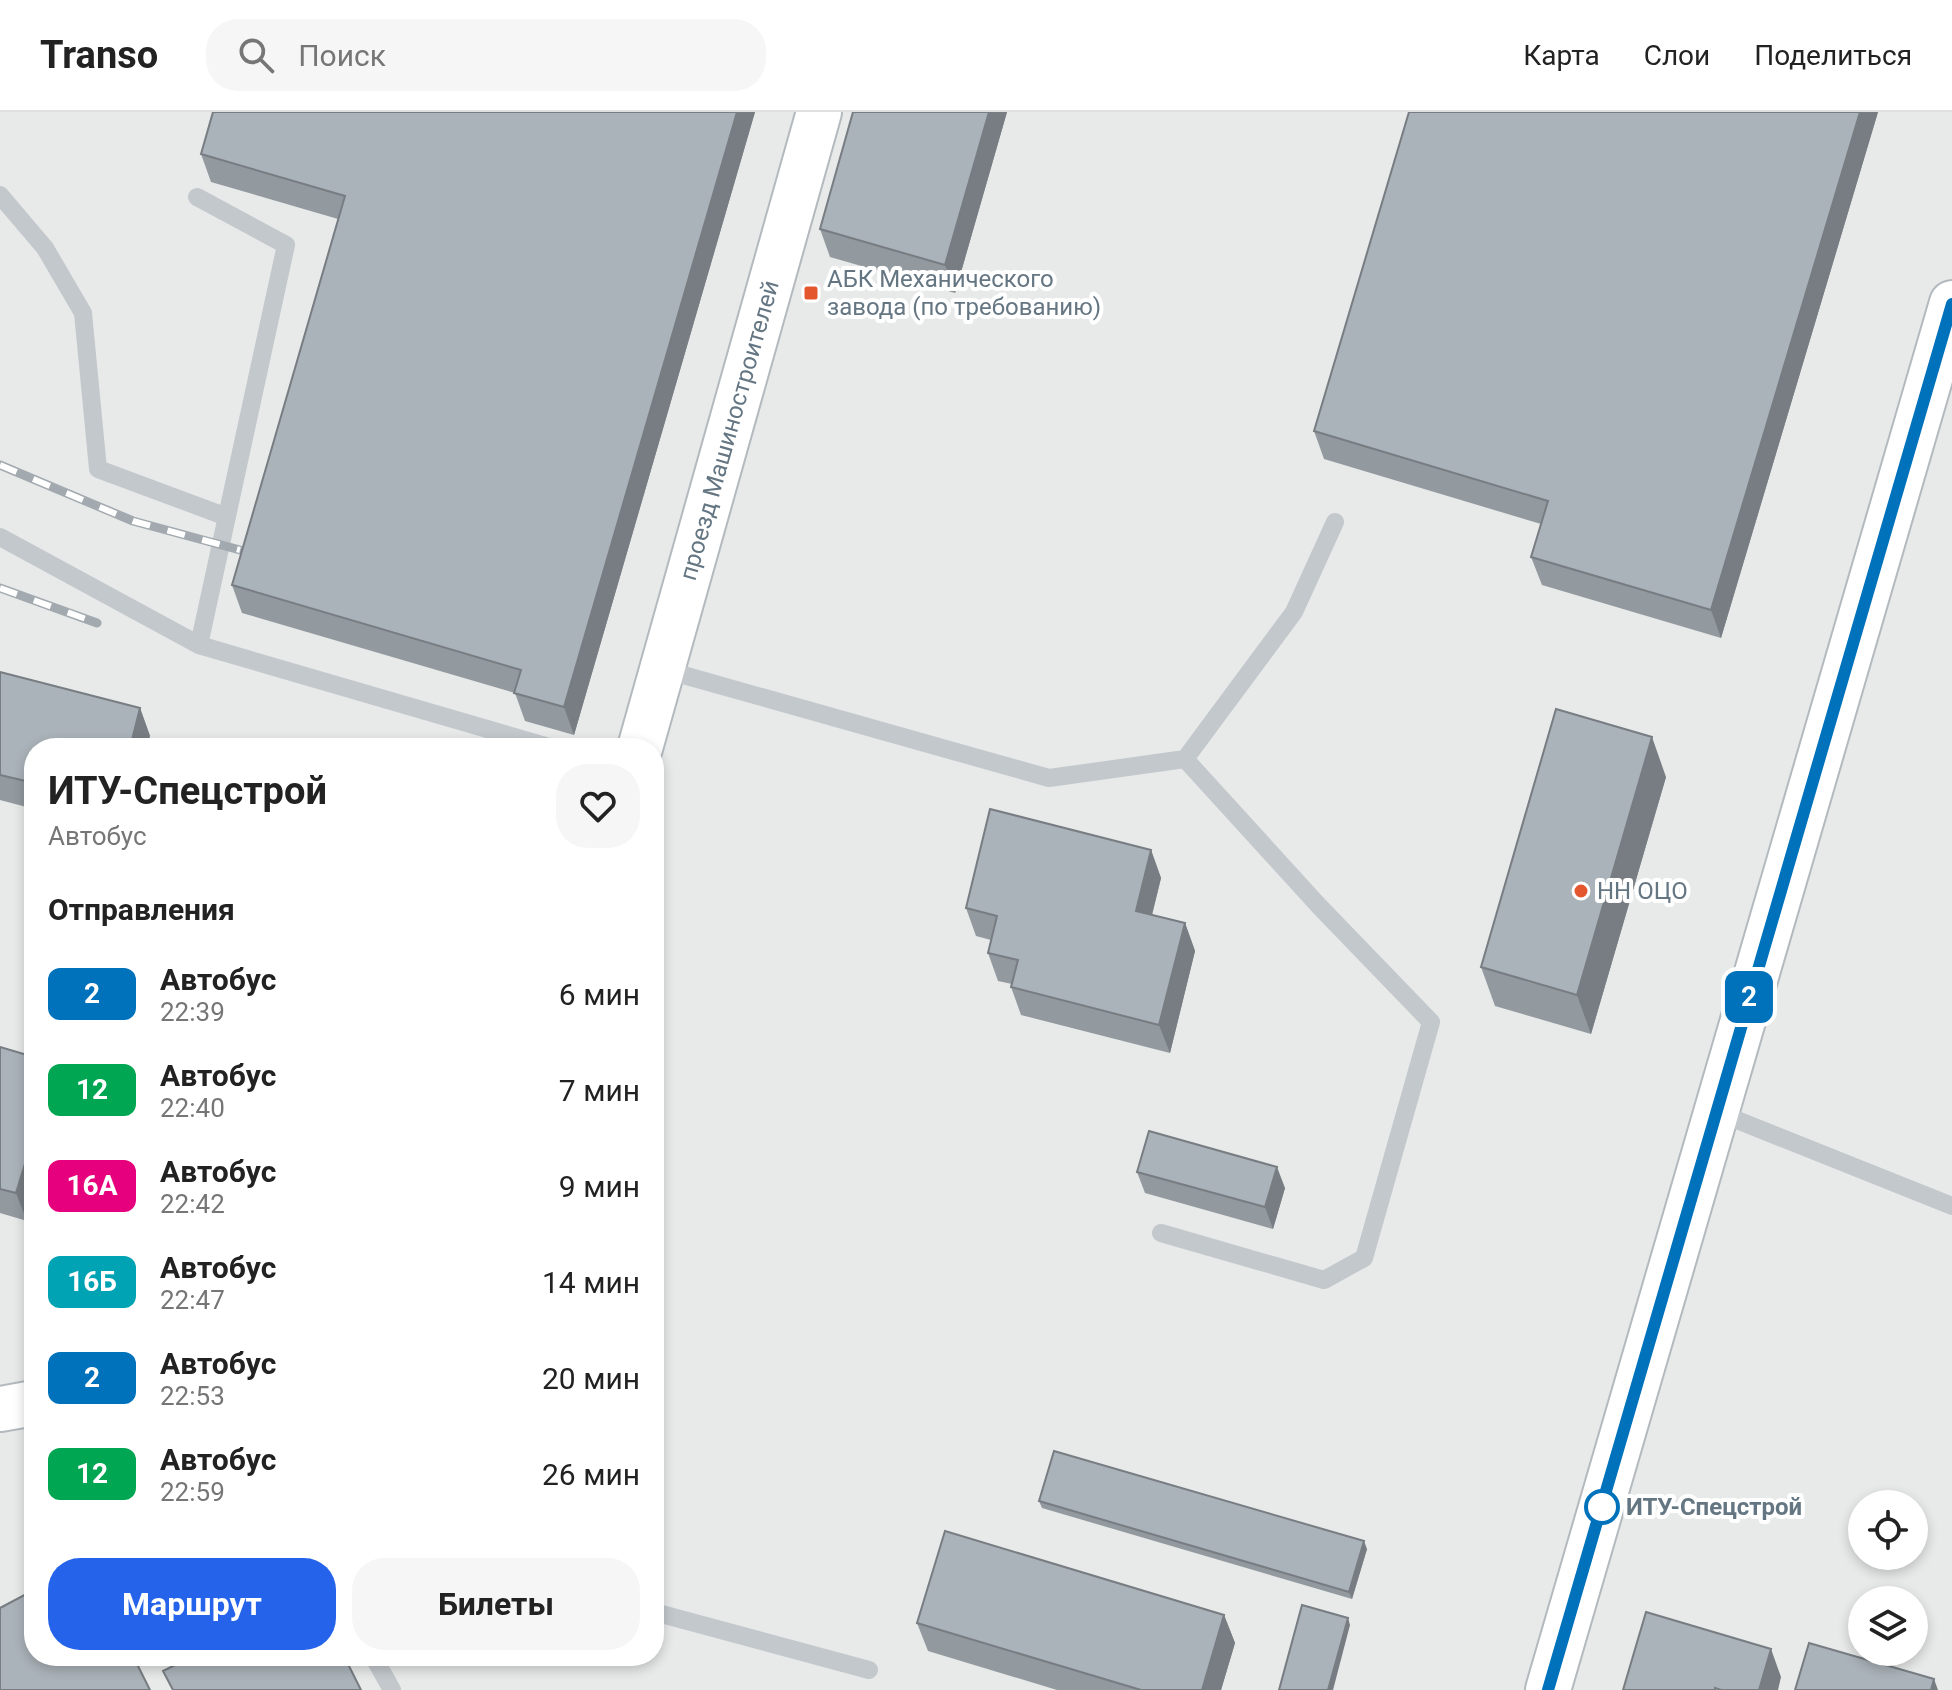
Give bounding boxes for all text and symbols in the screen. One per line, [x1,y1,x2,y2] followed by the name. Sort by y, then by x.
[206,19,766,91] search box
[40,33,158,77] text: Transo
[234,33,278,77] icon: search
[298,38,386,73] text: Поиск
[1523,39,1600,72] text: Карта
[1644,39,1710,72] text: Слои
[1754,39,1912,72] text: Поделиться
[827,265,1101,321] place label: АБК Механического завода (по требованию)
[674,277,785,583] street label: проезд Машиностроителей
[802,284,820,302] marker: АБК Механического завода (по требованию)
[556,764,640,848] button: heart
[48,769,327,813] text: ИТУ-Спецстрой
[48,821,147,851] text: Автобус
[1597,877,1688,905] place label: НН ОЦО
[1572,882,1590,900] marker: НН ОЦО
[48,892,235,927] text: Отправления
[160,962,276,997] text: Автобус
[1723,971,1775,1023] line badge: 2
[84,977,100,1010] text: 2
[559,977,640,1012] text: 6 мин
[1741,980,1757,1013] text: 2
[160,997,225,1027] text: 22:39
[160,1058,276,1093] text: Автобус
[76,1073,108,1106] text: 12
[559,1073,640,1108] text: 7 мин
[160,1093,225,1123] text: 22:40
[160,1154,276,1189] text: Автобус
[67,1169,117,1202] text: 16А
[559,1169,640,1204] text: 9 мин
[160,1189,225,1219] text: 22:42
[160,1250,276,1285] text: Автобус
[67,1265,117,1298] text: 16Б
[542,1265,640,1300] text: 14 мин
[160,1285,225,1315] text: 22:47
[160,1346,276,1381] text: Автобус
[84,1361,100,1394] text: 2
[542,1361,640,1396] text: 20 мин
[160,1381,225,1411] text: 22:53
[160,1442,276,1477] text: Автобус
[76,1457,108,1490] text: 12
[542,1457,640,1492] text: 26 мин
[160,1477,225,1507] text: 22:59
[1585,1490,1619,1524] marker: ИТУ-Спецстрой
[1848,1490,1928,1666] map controls
[1848,1490,1928,1570] button: locate
[1626,1493,1802,1521] place label: ИТУ-Спецстрой
[48,1558,336,1650] button: Маршрут
[352,1558,640,1650] button: Билеты
[1848,1586,1928,1666] button: layers

